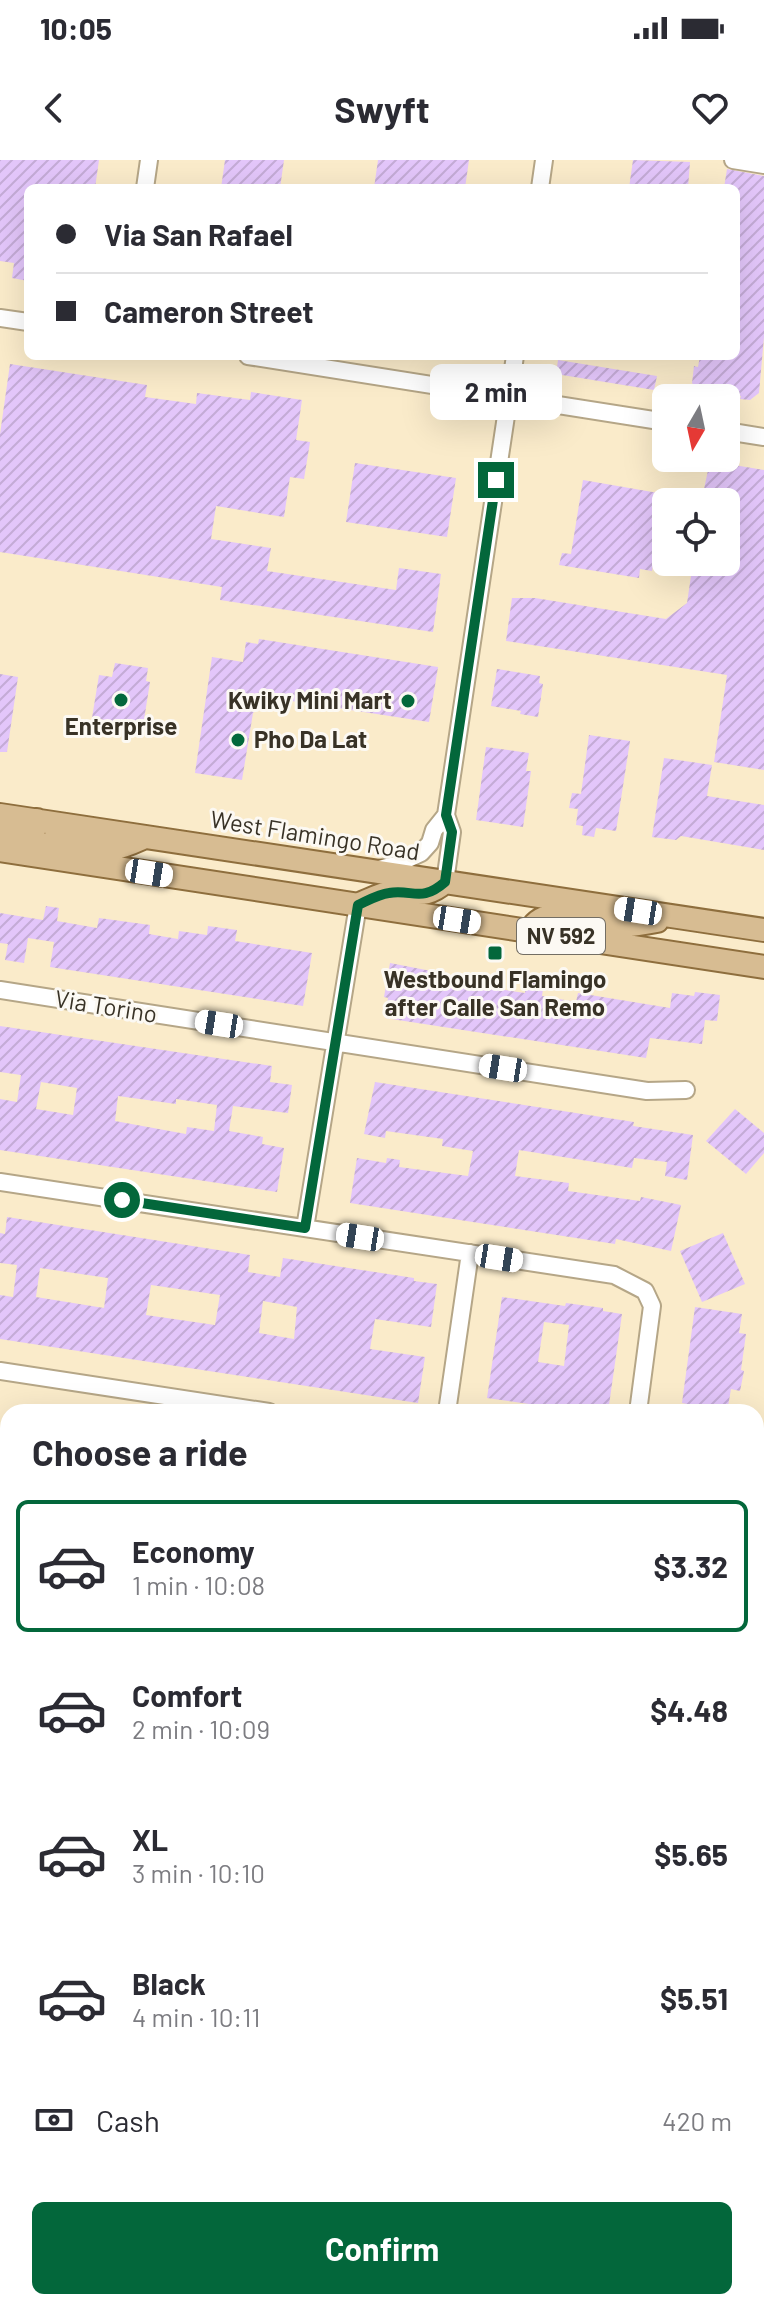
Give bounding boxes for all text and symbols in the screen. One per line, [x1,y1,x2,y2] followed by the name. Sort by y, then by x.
[40,10,112,46] text: 10:05
[32,86,76,130] icon: back
[688,86,732,130] icon: heart
[334,87,430,130] text: Swyft
[104,216,293,252] text: Via San Rafael
[104,293,314,329] text: Cameron Street
[430,364,562,420] callout: 2 min
[465,376,527,407] text: 2 min
[652,384,740,472] north arrow
[652,384,740,576] map controls
[478,462,514,498] route end
[652,488,740,576] button: locate
[228,685,392,714] place label: Kwiky Mini Mart
[112,691,130,709] marker: Enterprise
[399,692,417,710] marker: Kwiky Mini Mart
[65,711,177,740] place label: Enterprise
[254,724,367,753] place label: Pho Da Lat
[229,731,247,749] marker: Pho Da Lat
[208,804,422,865] street label: West Flamingo Road
[123,857,175,889] car
[612,895,664,927] car
[431,904,483,936] car
[517,918,605,954] road number: NV 592
[486,944,504,962] marker: Westbound Flamingo after Calle San Remo
[383,964,607,1021] place label: Westbound Flamingo after Calle San Remo
[53,983,159,1028] street label: Via Torino
[193,1008,245,1040] car
[477,1052,529,1084] car
[104,1182,140,1218] route start
[334,1221,386,1253] car
[473,1242,525,1274] car
[32,1430,248,1473] text: Choose a ride
[36,1530,108,1602] icon: car
[132,1533,255,1569] text: Economy
[654,1548,728,1584] text: $3.32
[132,1569,265,1600] text: 1 min · 10:08
[36,1674,108,1746] icon: car
[132,1677,242,1713] text: Comfort
[650,1692,728,1728] text: $4.48
[132,1713,270,1744] text: 2 min · 10:09
[36,1818,108,1890] icon: car
[132,1821,168,1857] text: XL
[654,1836,728,1872] text: $5.65
[132,1857,265,1888] text: 3 min · 10:10
[36,1962,108,2034] icon: car
[132,1965,206,2001] text: Black
[660,1980,728,2016] text: $5.51
[132,2001,260,2032] text: 4 min · 10:11
[32,2098,76,2142] icon: cash
[96,2102,160,2138] text: Cash
[662,2105,732,2136] text: 420 m
[32,2202,732,2294] button: Confirm

